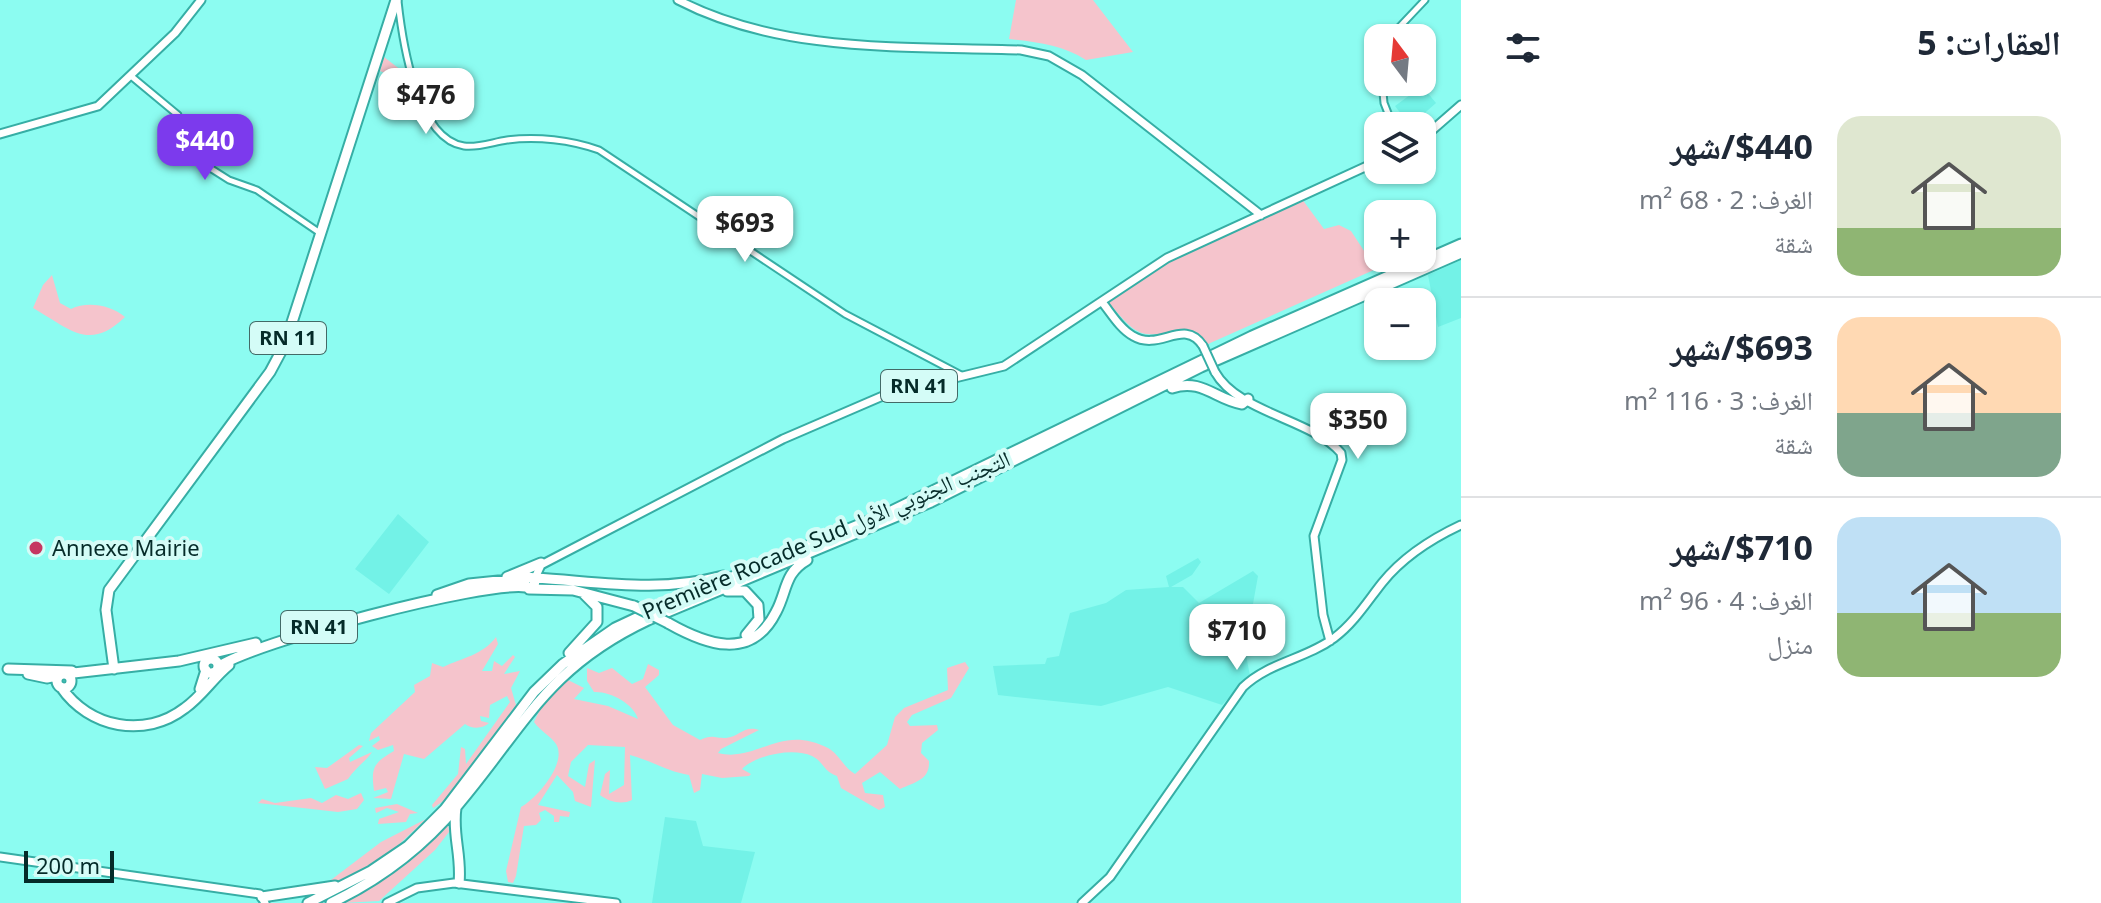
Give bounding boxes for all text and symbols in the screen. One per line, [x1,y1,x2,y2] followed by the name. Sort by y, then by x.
[1917,19,2061,65] text: العقارات: 5
[1364,24,1436,96] north arrow
[1364,24,1436,360] map controls
[1501,26,1545,70] icon: filters
[379,68,473,136] pin: $476
[396,76,456,112] text: $476
[1364,112,1436,184] button: layers
[158,114,252,182] pin: $440
[175,122,235,158] text: $440
[1670,123,1813,169] text: $440/شهر
[1901,148,1997,244] icon: home
[1639,181,1813,217] text: الغرف: 2 · 68 m²
[698,196,792,264] pin: $693
[1364,200,1436,272] button: +
[715,204,775,240] text: $693
[1774,225,1813,261] text: شقة
[1364,288,1436,360] button: −
[250,322,326,354] road number: RN 11
[1670,324,1813,370] text: $693/شهر
[1901,349,1997,445] icon: home
[881,370,957,402] road number: RN 41
[1624,382,1813,418] text: الغرف: 3 · 116 m²
[1311,393,1405,461] pin: $350
[1328,401,1388,437] text: $350
[1774,426,1813,462] text: شقة
[637,443,1016,629] street label: Première Rocade Sud التجنب الجنوبي الأول
[1670,524,1813,570] text: $710/شهر
[52,532,200,562] place label: Annexe Mairie
[27,539,45,557] marker: Annexe Mairie
[1901,549,1997,645] icon: home
[1639,582,1813,618] text: الغرف: 4 · 96 m²
[1190,604,1284,672] pin: $710
[281,611,357,643] road number: RN 41
[1207,612,1267,648] text: $710
[1768,626,1813,662] text: منزل
[24,847,114,883] scale bar
[36,850,100,880] text: 200 m

